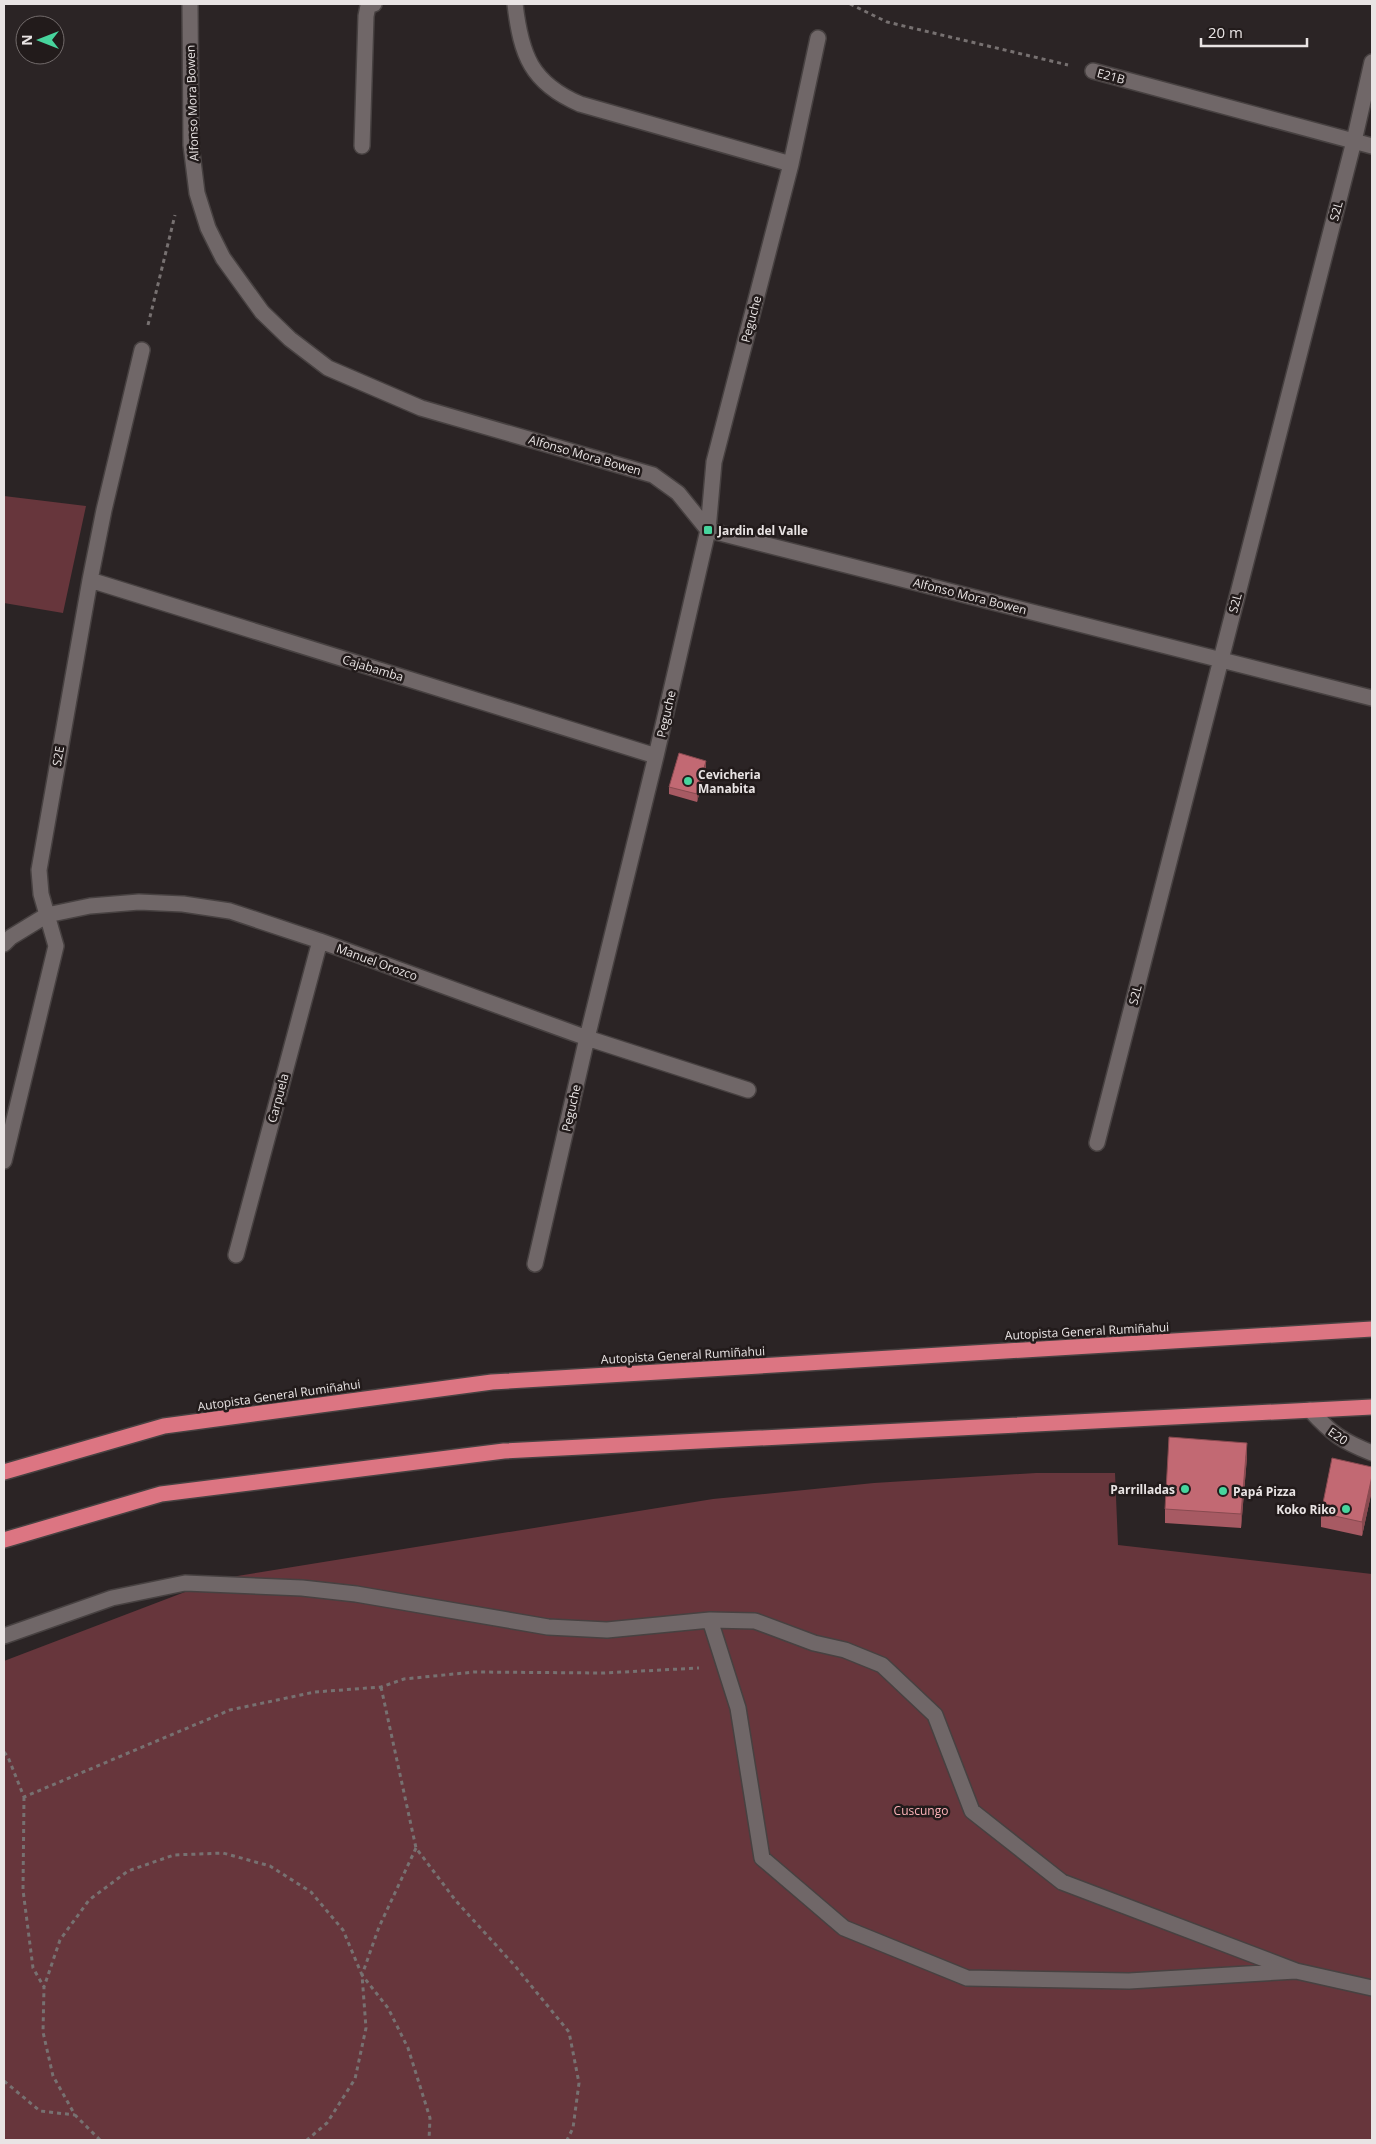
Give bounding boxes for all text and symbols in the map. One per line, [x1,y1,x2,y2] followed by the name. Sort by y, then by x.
[15,15,65,65] north arrow
[1201,15,1307,47] scale bar
[1208,22,1243,42] text: 20 m
[17,34,36,46] text: N
[181,45,203,161] street label: Alfonso Mora Bowen
[1095,64,1127,88] street label: E21B
[1325,199,1347,223] street label: S2L
[737,294,765,344] street label: Peguche
[527,431,643,479] street label: Alfonso Mora Bowen
[717,522,808,539] place label: Jardin del Valle
[702,524,714,536] marker: Jardin del Valle
[911,574,1029,618] street label: Alfonso Mora Bowen
[1224,591,1246,615] street label: S2L
[340,651,406,685] street label: Cajabamba
[652,689,680,739] street label: Peguche
[48,745,68,767] street label: S2E
[698,766,761,797] place label: Cevicheria Manabita
[682,775,694,787] marker: Cevicheria Manabita
[334,939,420,985] street label: Manuel Orozco
[1124,983,1146,1007] street label: S2L
[263,1072,293,1124] street label: Carpuela
[557,1083,585,1133] street label: Peguche
[1004,1318,1170,1344] street label: Autopista General Rumiñahui
[600,1342,766,1368] street label: Autopista General Rumiñahui
[196,1375,362,1415] street label: Autopista General Rumiñahui
[1325,1423,1351,1449] street label: E20
[1110,1481,1175,1498] place label: Parrilladas
[1179,1483,1191,1495] marker: Parrilladas
[1233,1483,1296,1500] place label: Papá Pizza
[1217,1485,1229,1497] marker: Papá Pizza
[1276,1501,1336,1518] place label: Koko Riko
[1340,1503,1352,1515] marker: Koko Riko
[894,1802,948,1819] park label: Cuscungo

